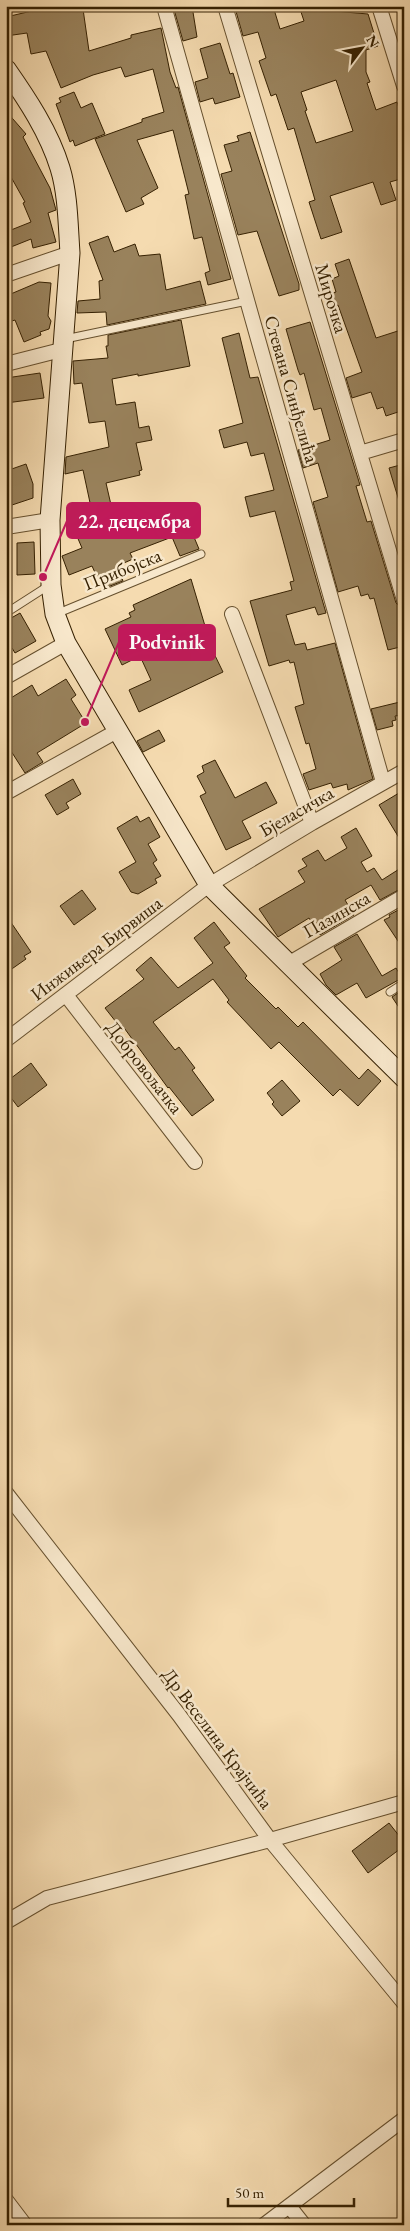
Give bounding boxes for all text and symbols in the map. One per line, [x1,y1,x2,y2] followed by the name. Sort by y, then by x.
[338,22,388,72] north arrow
[362,32,384,51] text: N
[309,260,354,336] street label: Мирочка
[259,312,325,466] street label: Стевана Синђелића
[67,503,200,538] callout: 22. децембра
[78,508,191,534] text: 22. децембра
[79,542,165,596] street label: Прибојска
[119,625,215,660] callout: Podvinik
[129,629,206,655] text: Podvinik
[255,780,338,843] street label: Бјеласичка
[298,885,375,944] street label: Пазинска
[25,890,168,1006] street label: Инжињера Бирвиша
[100,1016,189,1119] street label: Добровољачка
[156,1663,279,1814] street label: Др Веселина Крајчића
[228,2176,354,2208] scale bar
[235,2183,264,2202] text: 50 m

